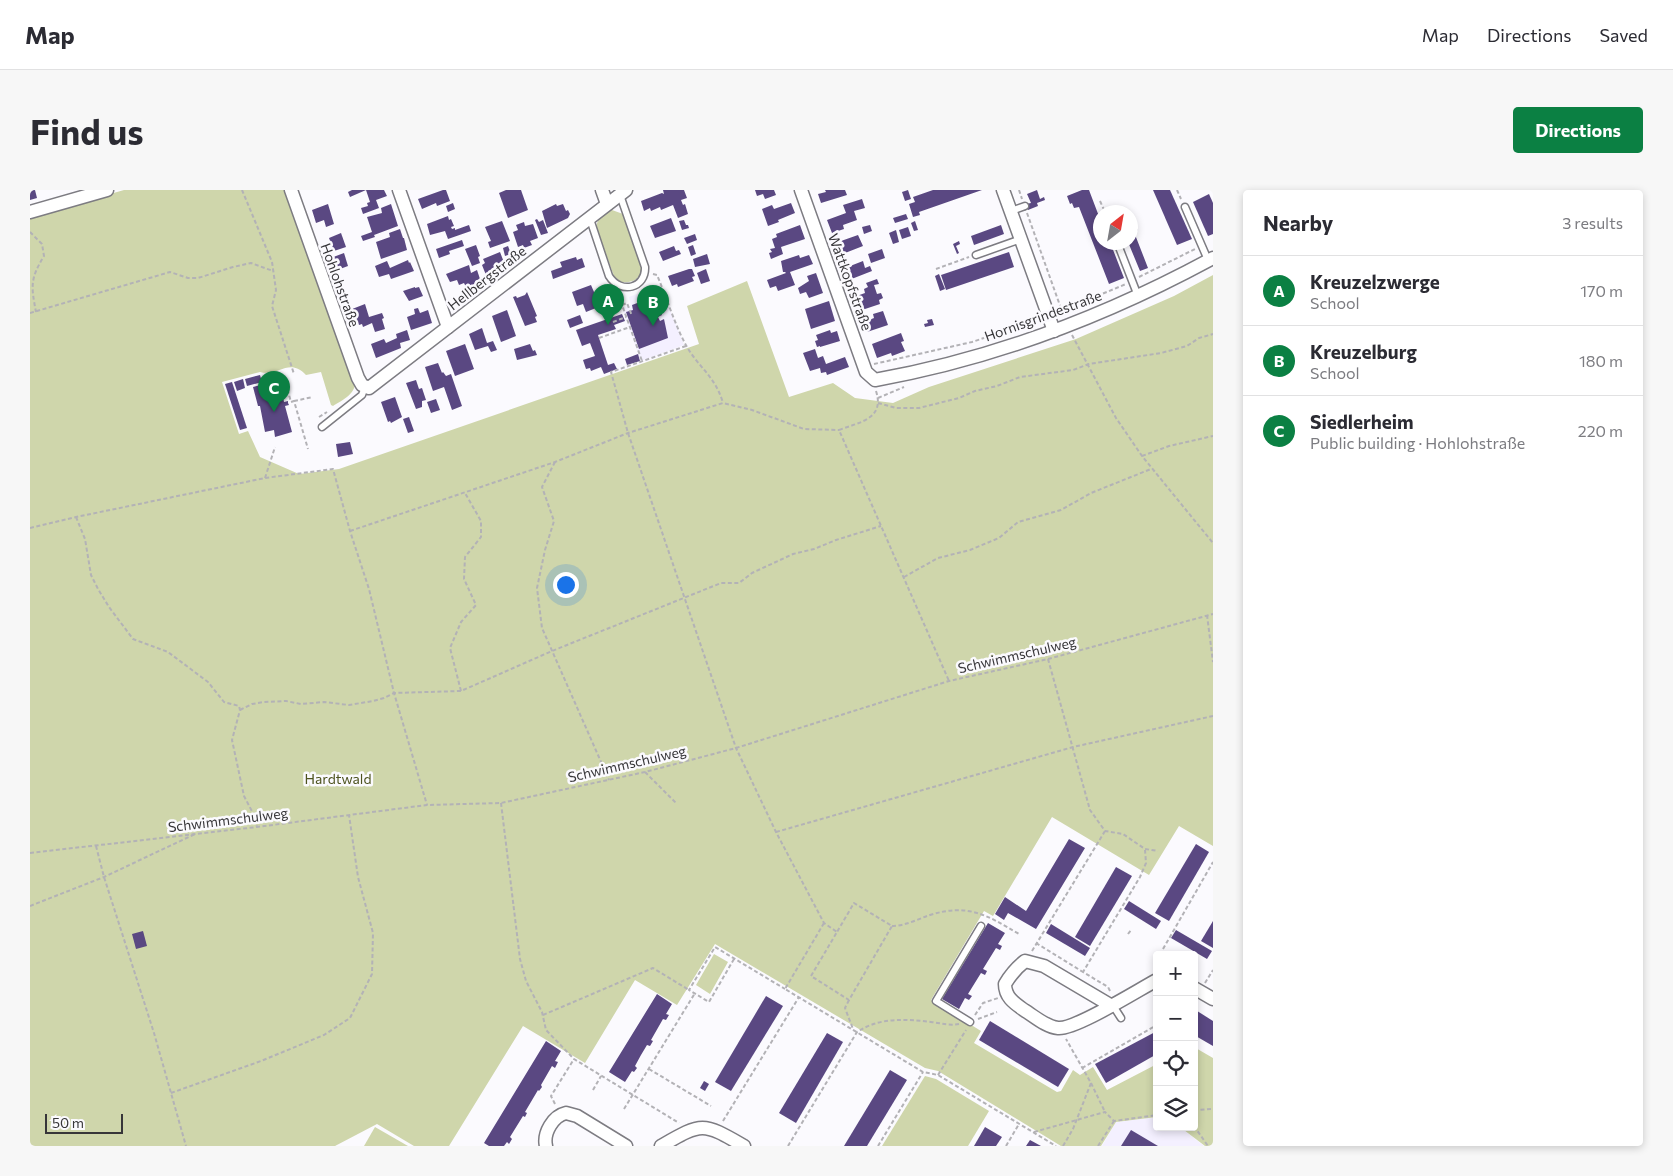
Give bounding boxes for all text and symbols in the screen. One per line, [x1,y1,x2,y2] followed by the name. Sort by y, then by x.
[25,20,75,49] text: Map
[1422,24,1459,46] text: Map
[1487,24,1571,46] text: Directions
[1599,24,1648,46] text: Saved
[1513,107,1643,153] button: Directions
[30,109,144,152] text: Find us
[1093,205,1138,250] north arrow
[1263,210,1333,235] text: Nearby
[1562,213,1623,232] text: 3 results
[825,231,876,333] street label: Wattkopfstraße
[318,241,363,329] street label: Hohlohstraße
[444,242,529,313] street label: Hellbergstraße
[1310,270,1440,293] text: Kreuzelzwerge
[1273,281,1285,300] text: A
[1580,281,1623,300] text: 170 m
[592,284,624,325] pin: A
[637,285,669,326] pin: B
[982,286,1104,345] street label: Hornisgrindestraße
[1310,293,1360,312] text: School
[1310,340,1417,363] text: Kreuzelburg
[1274,351,1284,370] text: B
[1579,351,1623,370] text: 180 m
[1310,363,1360,382] text: School
[258,371,290,412] pin: C
[1310,410,1414,433] text: Siedlerheim
[1274,421,1284,440] text: C
[1578,421,1623,440] text: 220 m
[1310,433,1525,452] text: Public building · Hohlohstraße
[553,572,579,598] your location
[956,633,1078,676] street label: Schwimmschulweg
[566,742,688,785] street label: Schwimmschulweg
[304,770,372,787] park label: Hardtwald
[167,804,289,835] street label: Schwimmschulweg
[1153,951,1198,1131] map controls
[1153,951,1198,996] button: +
[1153,996,1198,1041] button: −
[1153,1041,1198,1086] button: locate
[1153,1086,1198,1131] button: layers
[45,1111,122,1134] scale bar
[52,1114,84,1131] text: 50 m

